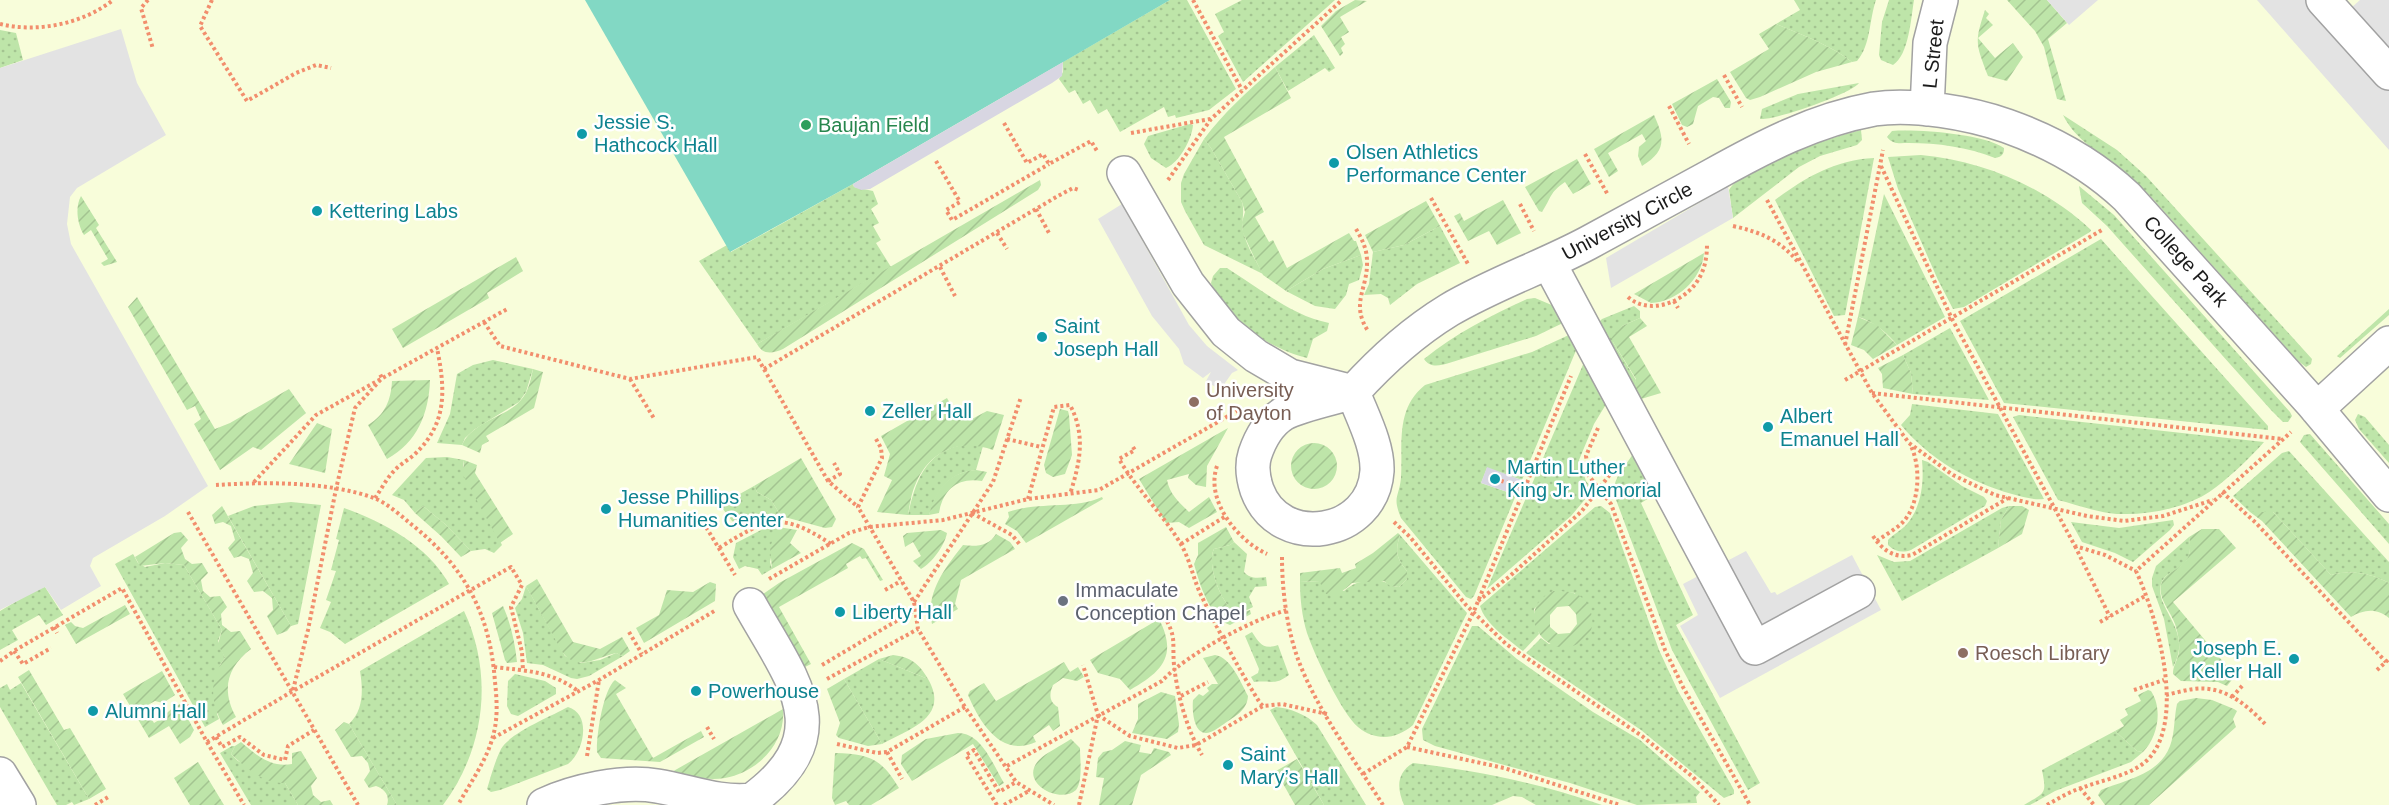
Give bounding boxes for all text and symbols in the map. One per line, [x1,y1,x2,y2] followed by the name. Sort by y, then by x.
[1918,18,1948,90] street label: L Street
[594,111,717,156] place label: Jessie S. Hathcock Hall
[818,114,929,136] place label: Baujan Field
[799,118,813,132] marker: Baujan Field
[575,127,589,141] marker: Jessie S. Hathcock Hall
[1346,141,1526,186] place label: Olsen Athletics Performance Center
[1327,156,1341,170] marker: Olsen Athletics Performance Center
[1558,177,1696,265] street label: University Circle
[329,200,458,222] place label: Kettering Labs
[310,204,324,218] marker: Kettering Labs
[2140,211,2233,312] street label: College Park
[1054,315,1159,360] place label: Saint Joseph Hall
[1035,330,1049,344] marker: Saint Joseph Hall
[1206,379,1294,424] place label: University of Dayton
[1187,395,1201,409] marker: University of Dayton
[882,400,972,422] place label: Zeller Hall
[863,404,877,418] marker: Zeller Hall
[1780,405,1899,450] place label: Albert Emanuel Hall
[1761,420,1775,434] marker: Albert Emanuel Hall
[1507,456,1662,501] place label: Martin Luther King Jr. Memorial
[1488,472,1502,486] marker: Martin Luther King Jr. Memorial
[618,486,784,531] place label: Jesse Phillips Humanities Center
[599,502,613,516] marker: Jesse Phillips Humanities Center
[1075,579,1245,624] place label: Immaculate Conception Chapel
[1056,594,1070,608] marker: Immaculate Conception Chapel
[852,601,952,623] place label: Liberty Hall
[833,605,847,619] marker: Liberty Hall
[2191,637,2282,682] place label: Joseph E. Keller Hall
[1975,642,2110,664] place label: Roesch Library
[1956,646,1970,660] marker: Roesch Library
[2287,652,2301,666] marker: Joseph E. Keller Hall
[708,680,819,702] place label: Powerhouse
[689,684,703,698] marker: Powerhouse
[105,700,206,722] place label: Alumni Hall
[86,704,100,718] marker: Alumni Hall
[1240,743,1339,788] place label: Saint Mary’s Hall
[1221,758,1235,772] marker: Saint Mary’s Hall

